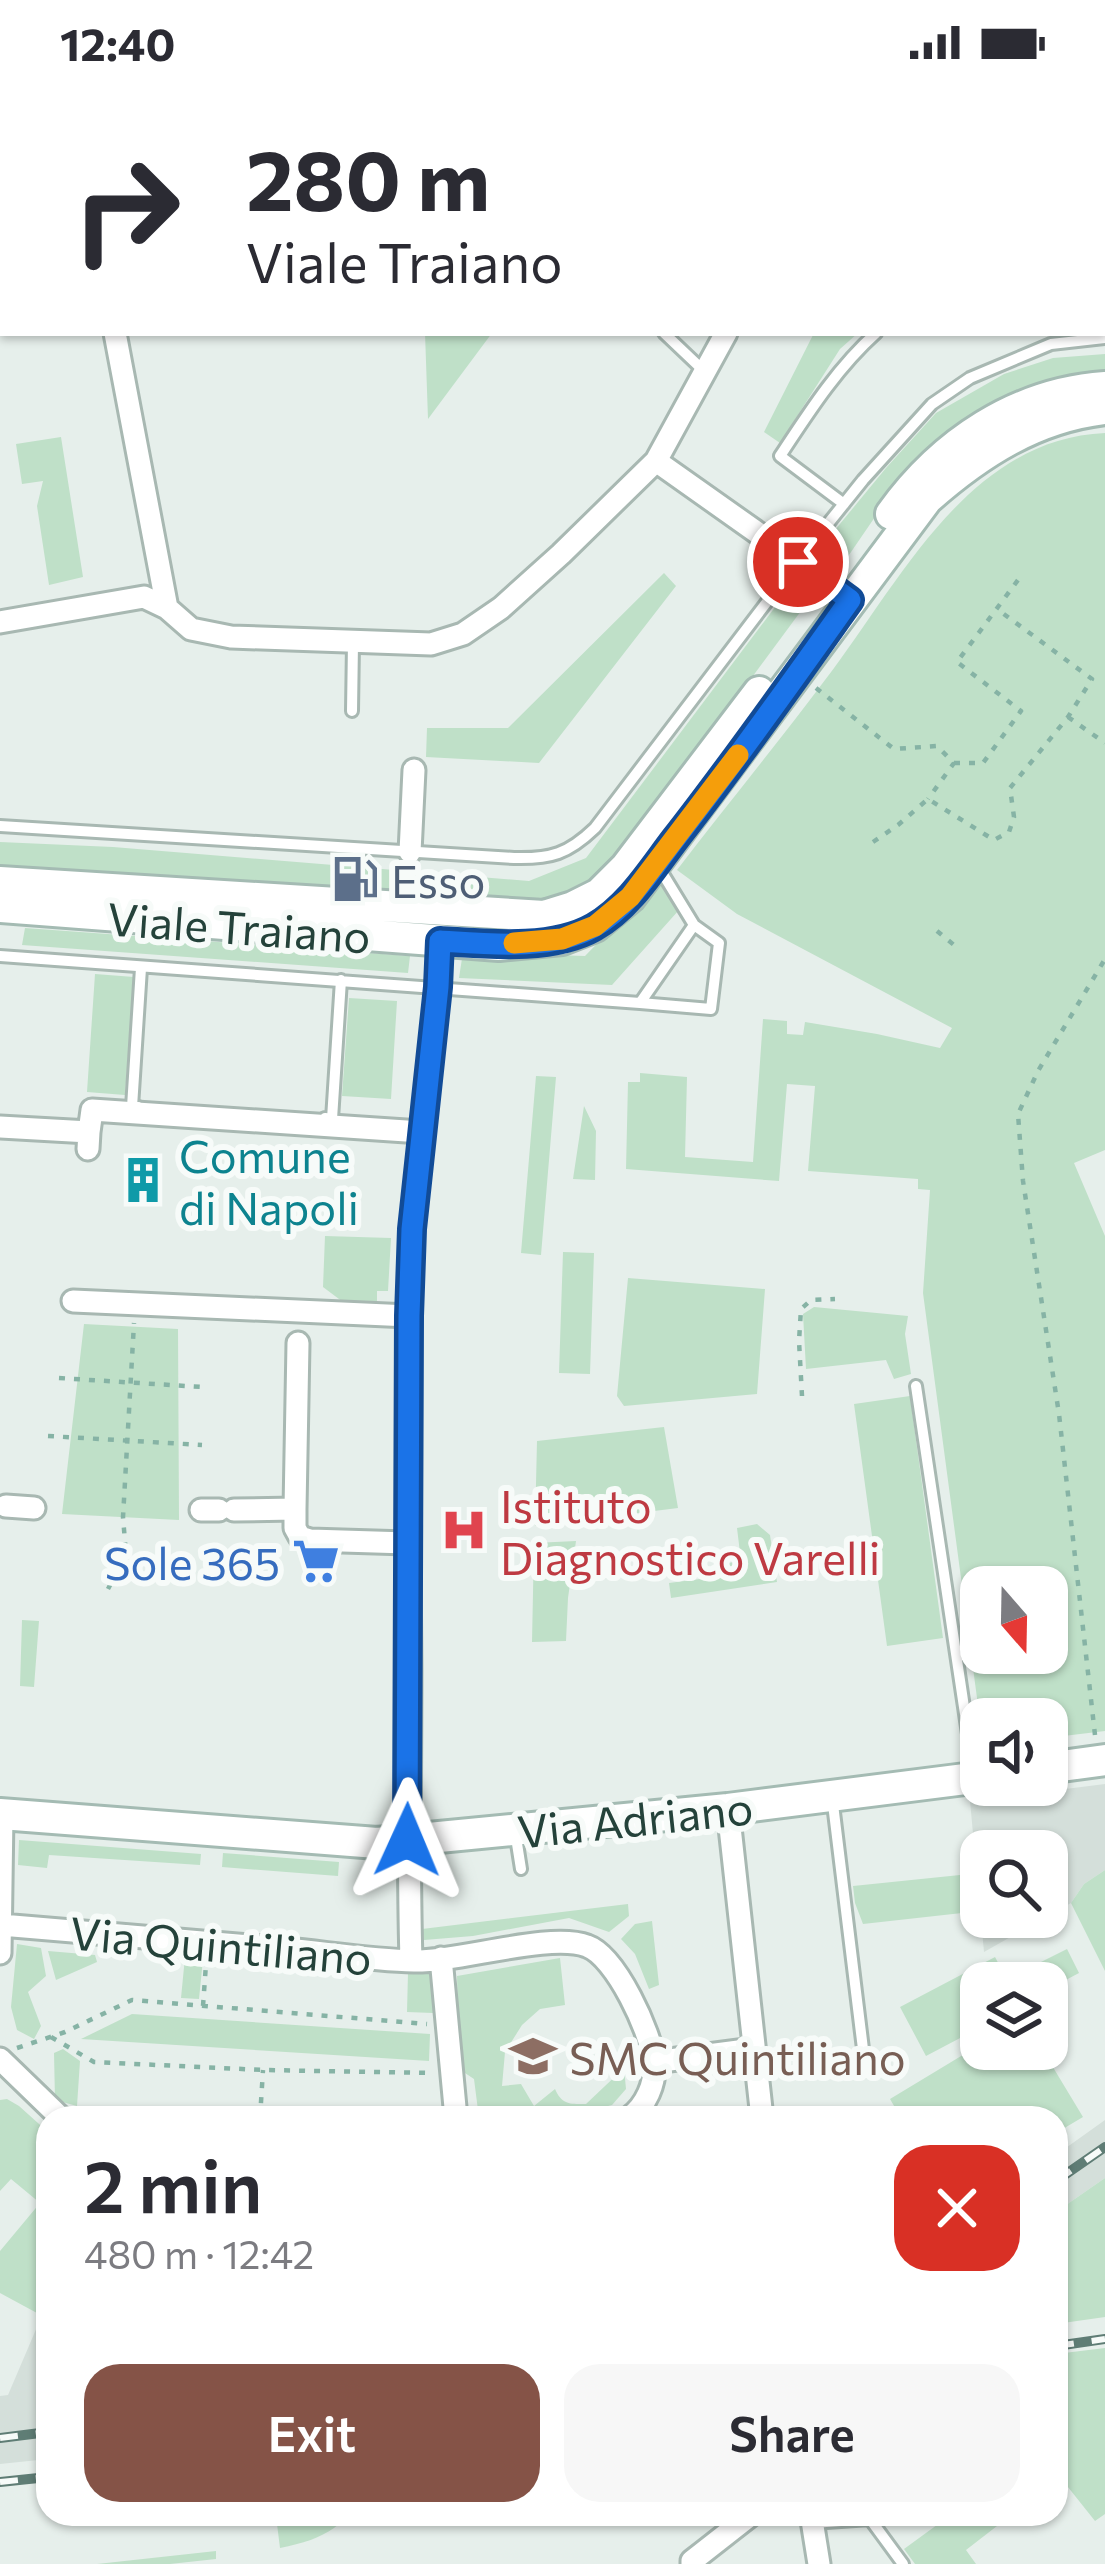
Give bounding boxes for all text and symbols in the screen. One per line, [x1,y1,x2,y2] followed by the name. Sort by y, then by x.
[60,15,175,70] text: 12:40
[246,126,490,228] text: 280 m
[48,132,204,288] icon: right
[246,228,562,294] text: Viale Traiano
[747,511,849,613] pin
[765,529,831,595] icon: arrive
[391,852,485,907] place label: Esso
[330,854,380,904] fuel station icon: Esso
[106,889,372,963] street label: Viale Traiano
[179,1127,359,1234] place label: Comune di Napoli
[118,1155,168,1205] building icon: Comune di Napoli
[500,1477,880,1584] place label: Istituto Diagnostico Varelli
[439,1505,489,1555] hospital icon: Istituto Diagnostico Varelli
[104,1534,280,1589] place label: Sole 365
[291,1536,341,1586] supermarket icon: Sole 365
[960,1566,1068,1674] north arrow
[960,1566,1068,2070] map controls
[960,1698,1068,1806] button: sound
[344,1777,470,1903] position arrow
[515,1778,755,1858] street label: Via Adriano
[960,1830,1068,1938] button: search
[68,1903,374,1985] street label: Via Quintiliano
[960,1962,1068,2070] button: layers
[569,2029,906,2084] place label: SMC Quintiliano
[508,2031,558,2081] school or university icon: SMC Quintiliano
[84,2140,262,2228] text: 2 min
[894,2145,1020,2271] button: close
[84,2229,314,2277] text: 480 m · 12:42
[84,2364,540,2502] button: Exit
[564,2364,1020,2502] button: Share

